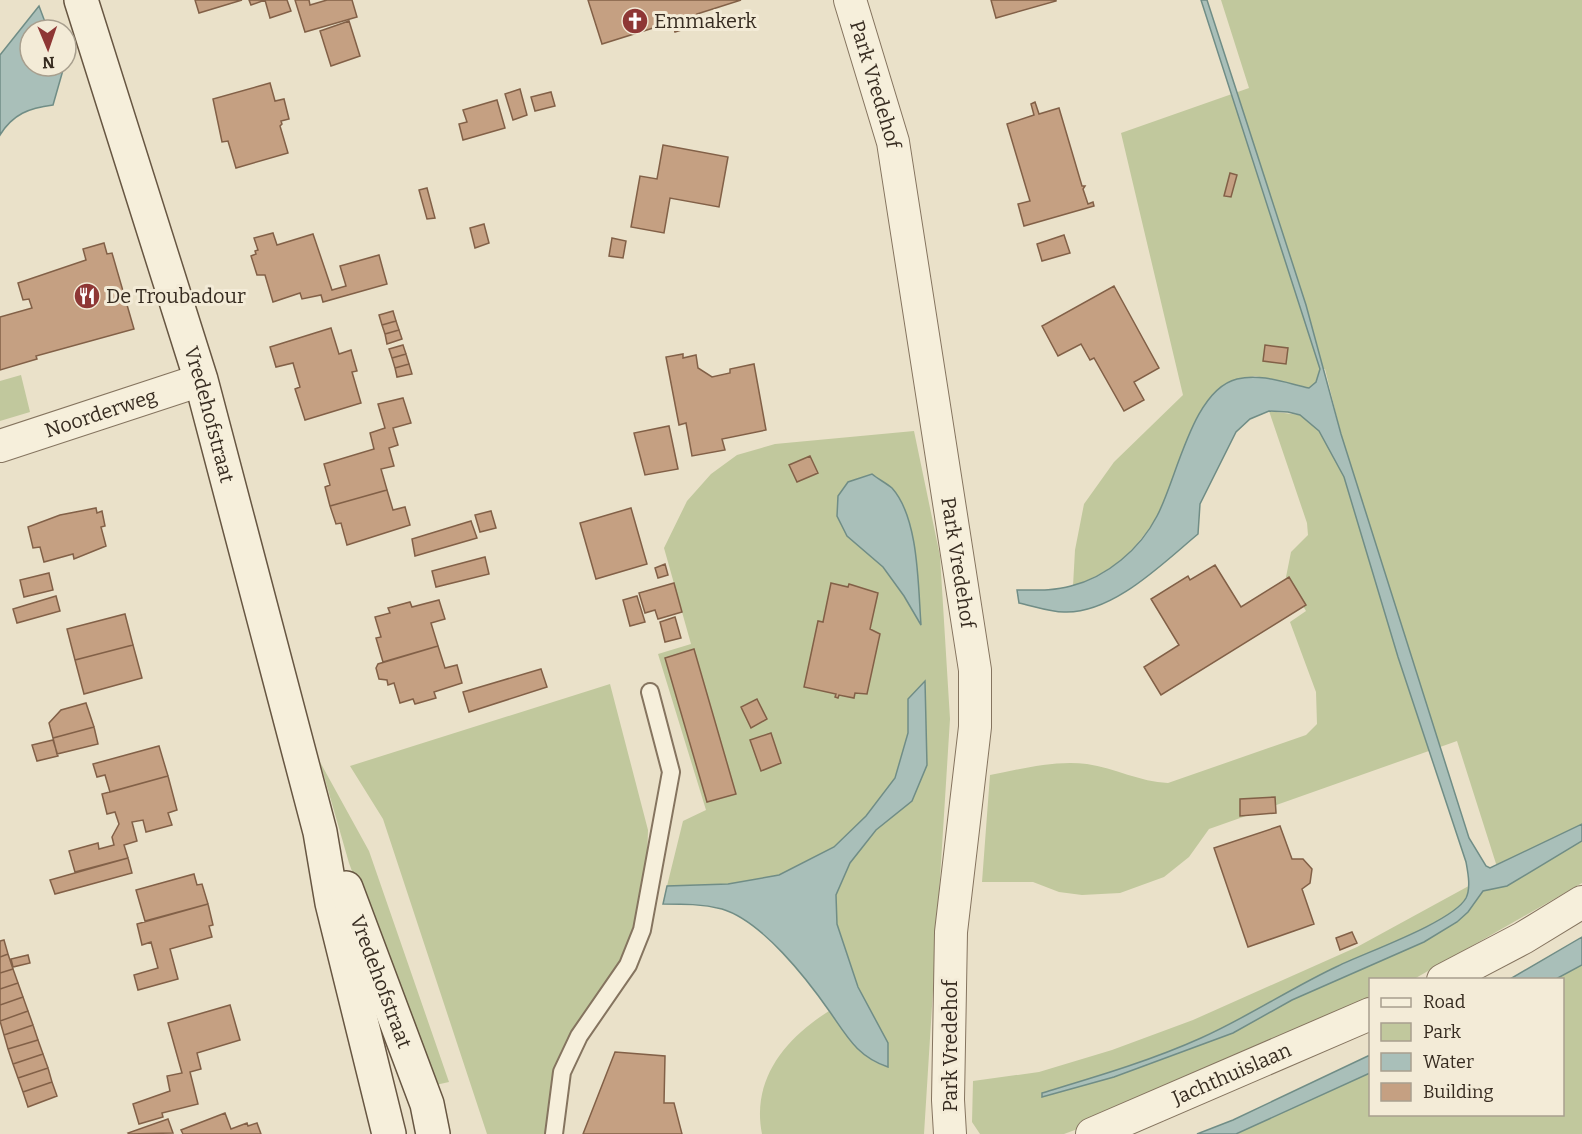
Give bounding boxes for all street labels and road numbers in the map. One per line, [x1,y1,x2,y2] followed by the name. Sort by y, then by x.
[845,17,906,152] street label: Park Vredehof
[179,343,239,485] street label: Vredehofstraat
[42,383,160,442] street label: Noorderweg
[936,495,981,632] street label: Park Vredehof
[345,912,417,1051] street label: Vredehofstraat
[938,978,962,1112] street label: Park Vredehof
[1168,1037,1295,1110] street label: Jachthuislaan

